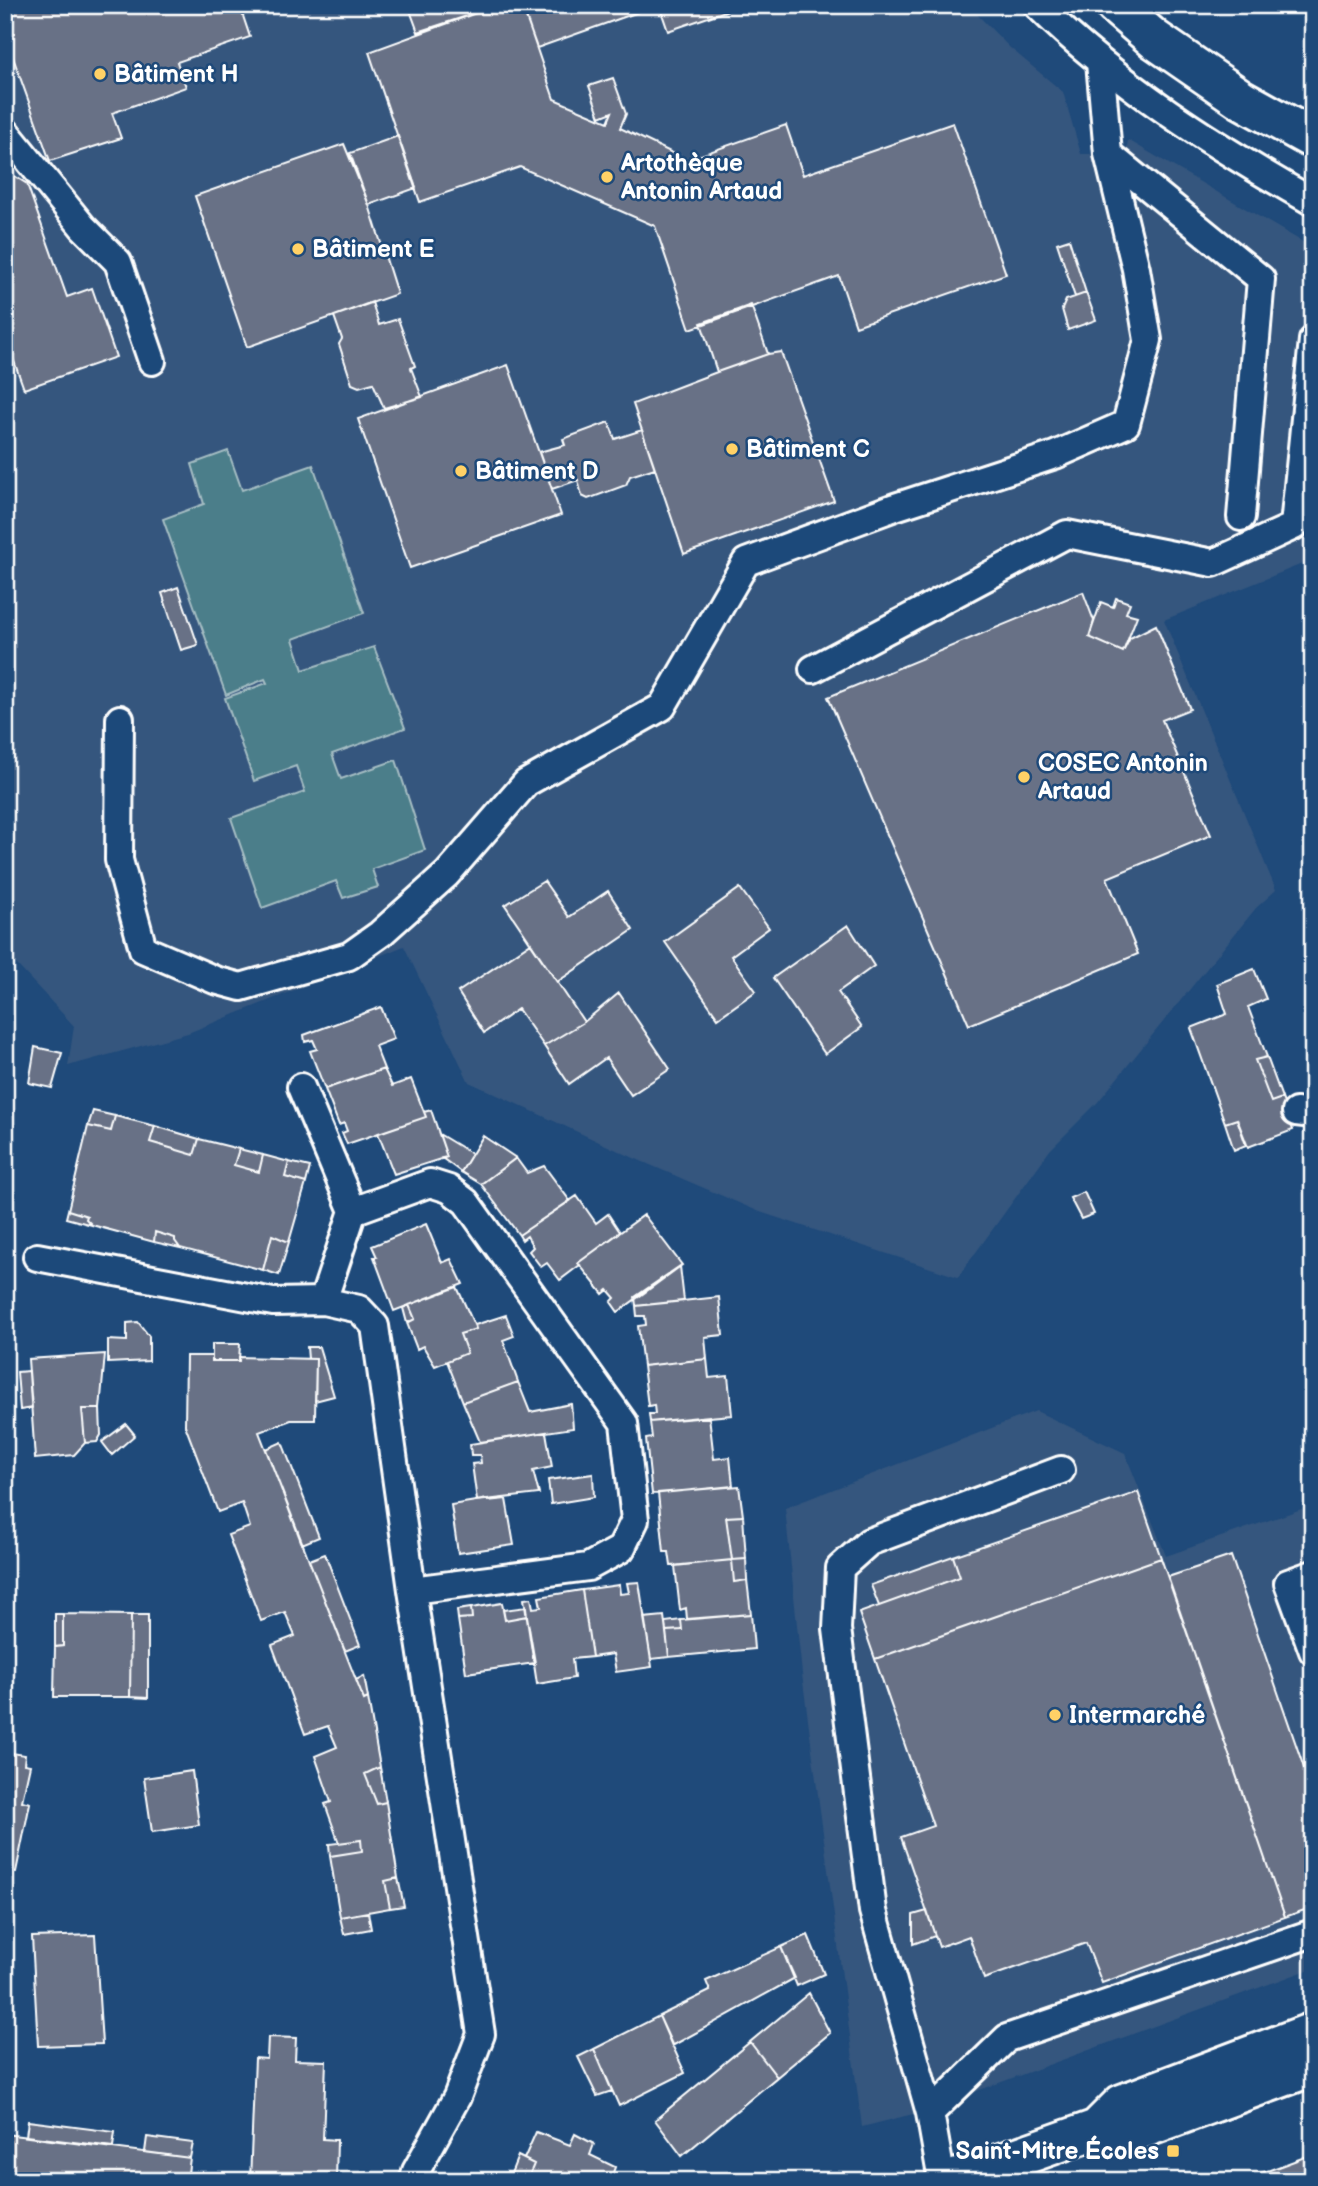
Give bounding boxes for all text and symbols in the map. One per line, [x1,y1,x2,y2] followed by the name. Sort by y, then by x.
[114,60,239,89] place label: Bâtiment H
[92,66,108,82] marker: Bâtiment H
[620,149,782,206] place label: Artothèque Antonin Artaud
[599,169,615,185] marker: Artothèque Antonin Artaud
[312,235,434,264] place label: Bâtiment E
[290,241,306,257] marker: Bâtiment E
[746,435,870,464] place label: Bâtiment C
[724,441,740,457] marker: Bâtiment C
[475,457,598,486] place label: Bâtiment D
[453,463,469,479] marker: Bâtiment D
[1037,749,1208,806] place label: COSEC Antonin Artaud
[1016,769,1032,785] marker: COSEC Antonin Artaud
[1069,1701,1205,1730] place label: Intermarché
[1047,1707,1063,1723] marker: Intermarché
[956,2135,1159,2166] place label: Saint-Mitre Écoles
[1165,2143,1181,2159] marker: Saint-Mitre Écoles

